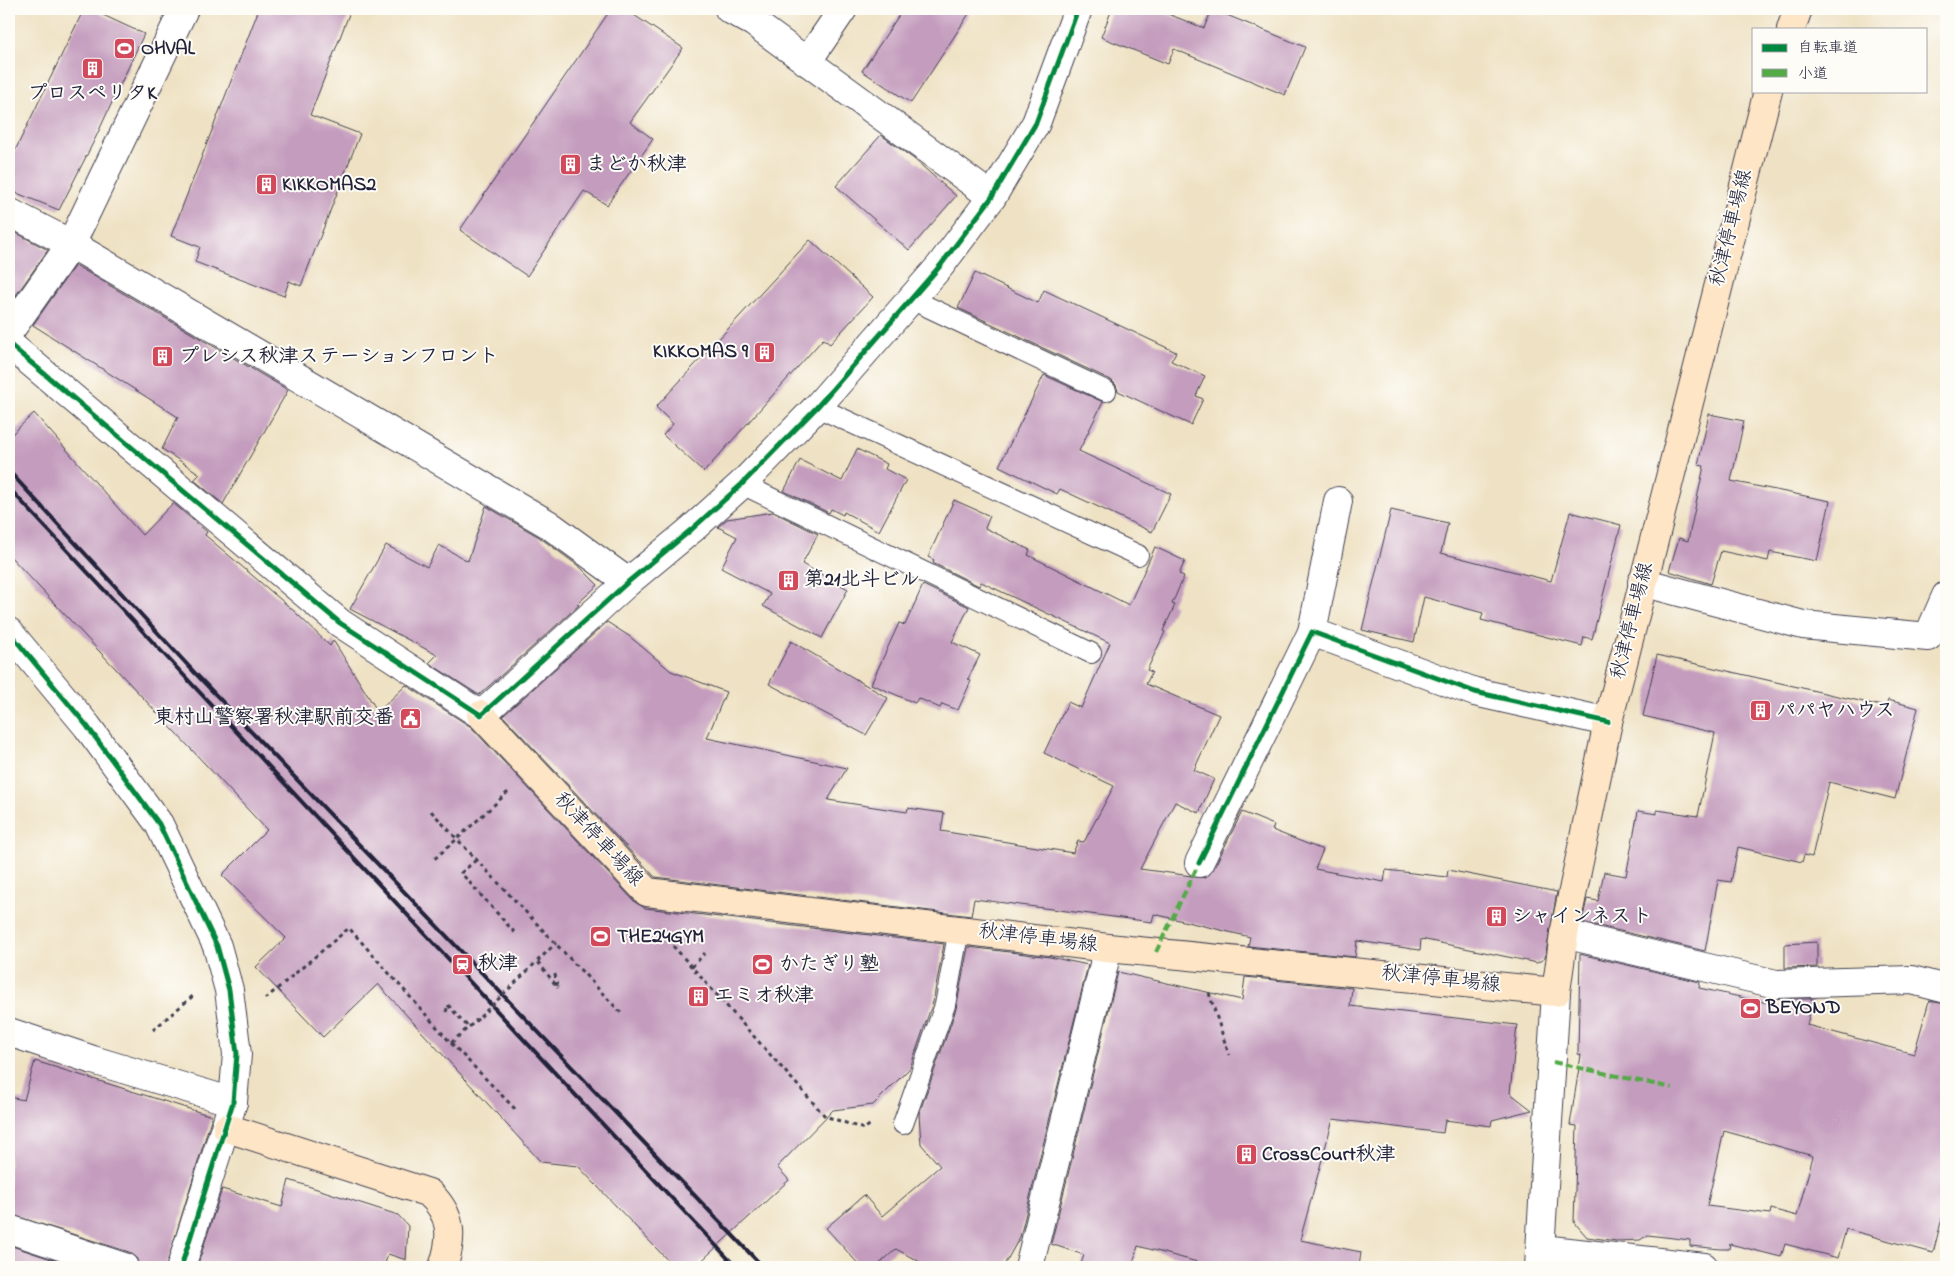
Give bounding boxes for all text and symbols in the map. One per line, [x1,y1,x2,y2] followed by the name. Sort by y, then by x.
[1752,28,1928,92] legend
[141,35,195,64] place label: OHVAL
[113,37,137,61] sports icon: OHVAL
[1798,37,1858,59] text: 自転車道
[80,56,104,80] building icon: プロスペリタK
[1798,63,1828,85] text: 小道
[27,80,158,109] place label: プロスペリタK
[586,151,687,180] place label: まどか秋津
[558,153,582,177] building icon: まどか秋津
[1703,166,1761,290] street label: 秋津停車場線
[282,171,376,200] place label: KIKKOMAS2
[254,173,278,197] building icon: KIKKOMAS2
[653,338,749,367] place label: KIKKOMAS 9
[752,340,776,364] building icon: KIKKOMAS 9
[179,343,499,372] place label: プレシス秋津ステーションフロント
[151,345,175,369] building icon: プレシス秋津ステーションフロント
[1604,559,1662,683] street label: 秋津停車場線
[804,566,920,595] place label: 第21北斗ビル
[776,568,800,592] building icon: 第21北斗ビル
[1776,697,1895,726] place label: パパヤハウス
[1748,699,1772,723] building icon: パパヤハウス
[154,704,394,733] place label: 東村山警察署秋津駅前交番
[398,706,422,730] public building icon: 東村山警察署秋津駅前交番
[546,786,650,894] street label: 秋津停車場線
[1512,903,1652,932] place label: シャインネスト
[1484,905,1508,929] building icon: シャインネスト
[977,917,1099,961] street label: 秋津停車場線
[617,923,704,952] place label: THE24GYM
[589,925,613,949] sports icon: THE24GYM
[478,950,518,979] place label: 秋津
[779,951,879,980] place label: かたぎり塾
[450,952,474,976] station icon: 秋津
[751,953,775,977] sports icon: かたぎり塾
[1380,959,1502,1001] street label: 秋津停車場線
[714,982,814,1011] place label: エミオ秋津
[686,984,710,1008] building icon: エミオ秋津
[1765,994,1841,1023] place label: BEYOND
[1738,996,1762,1020] sports icon: BEYOND
[1262,1141,1396,1170] place label: CrossCourt秋津
[1234,1143,1258,1167] building icon: CrossCourt秋津

